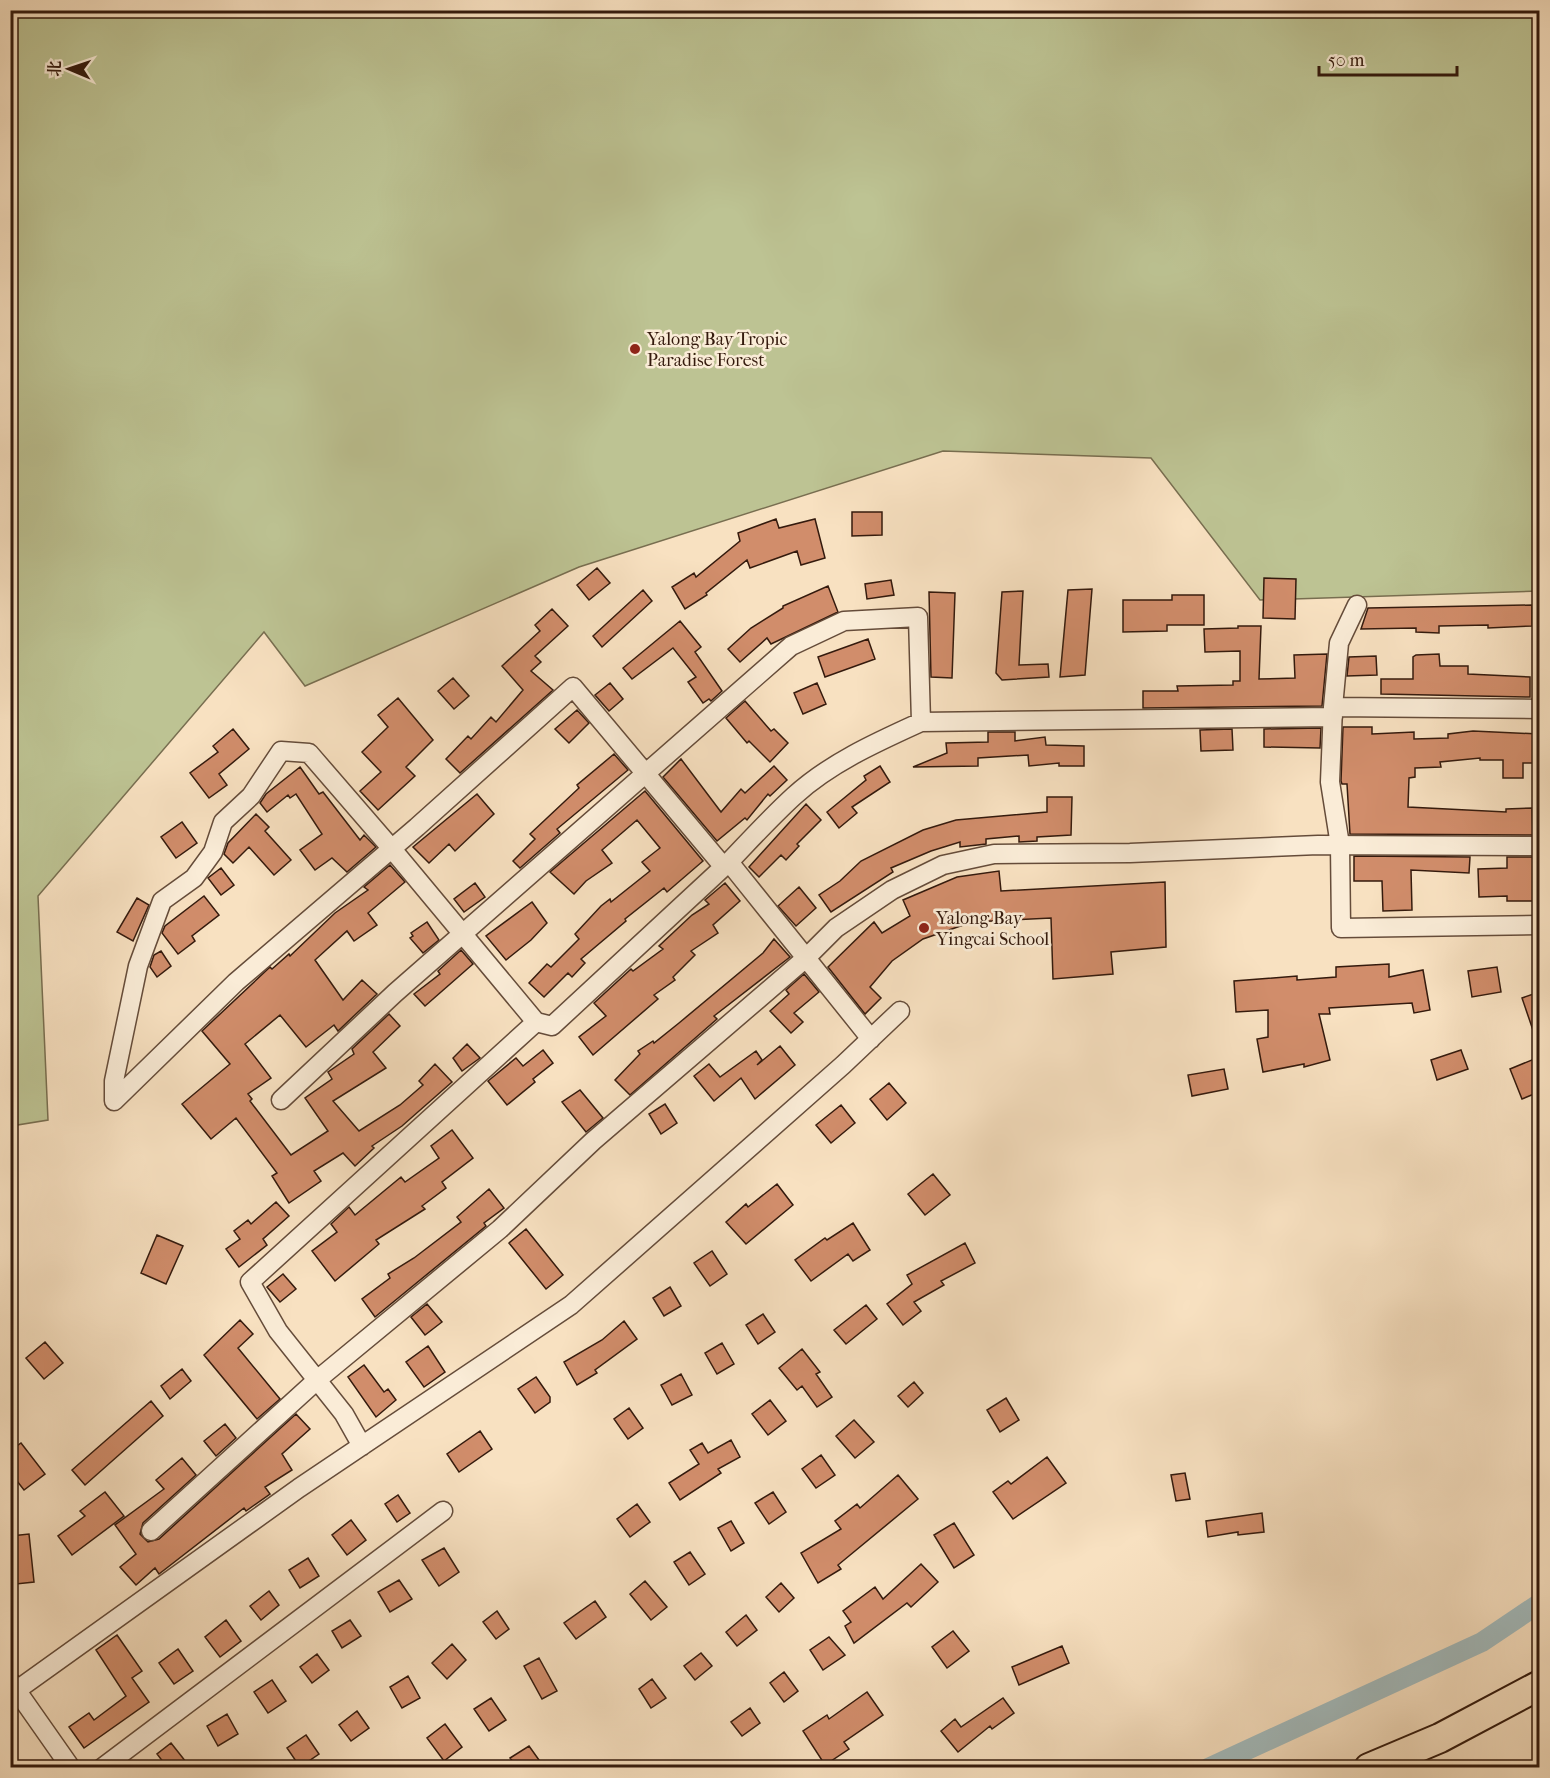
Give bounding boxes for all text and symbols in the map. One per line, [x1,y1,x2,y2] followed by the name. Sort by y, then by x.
[39,39,99,99] north arrow
[1319,39,1457,77] scale bar
[1328,50,1365,71] text: 50 m
[45,60,64,77] text: 北
[646,329,788,371] place label: Yalong Bay Tropic Paradise Forest
[628,342,642,356] marker: Yalong Bay Tropic Paradise Forest
[935,908,1049,950] place label: Yalong Bay Yingcai School
[917,921,931,935] marker: Yalong Bay Yingcai School

